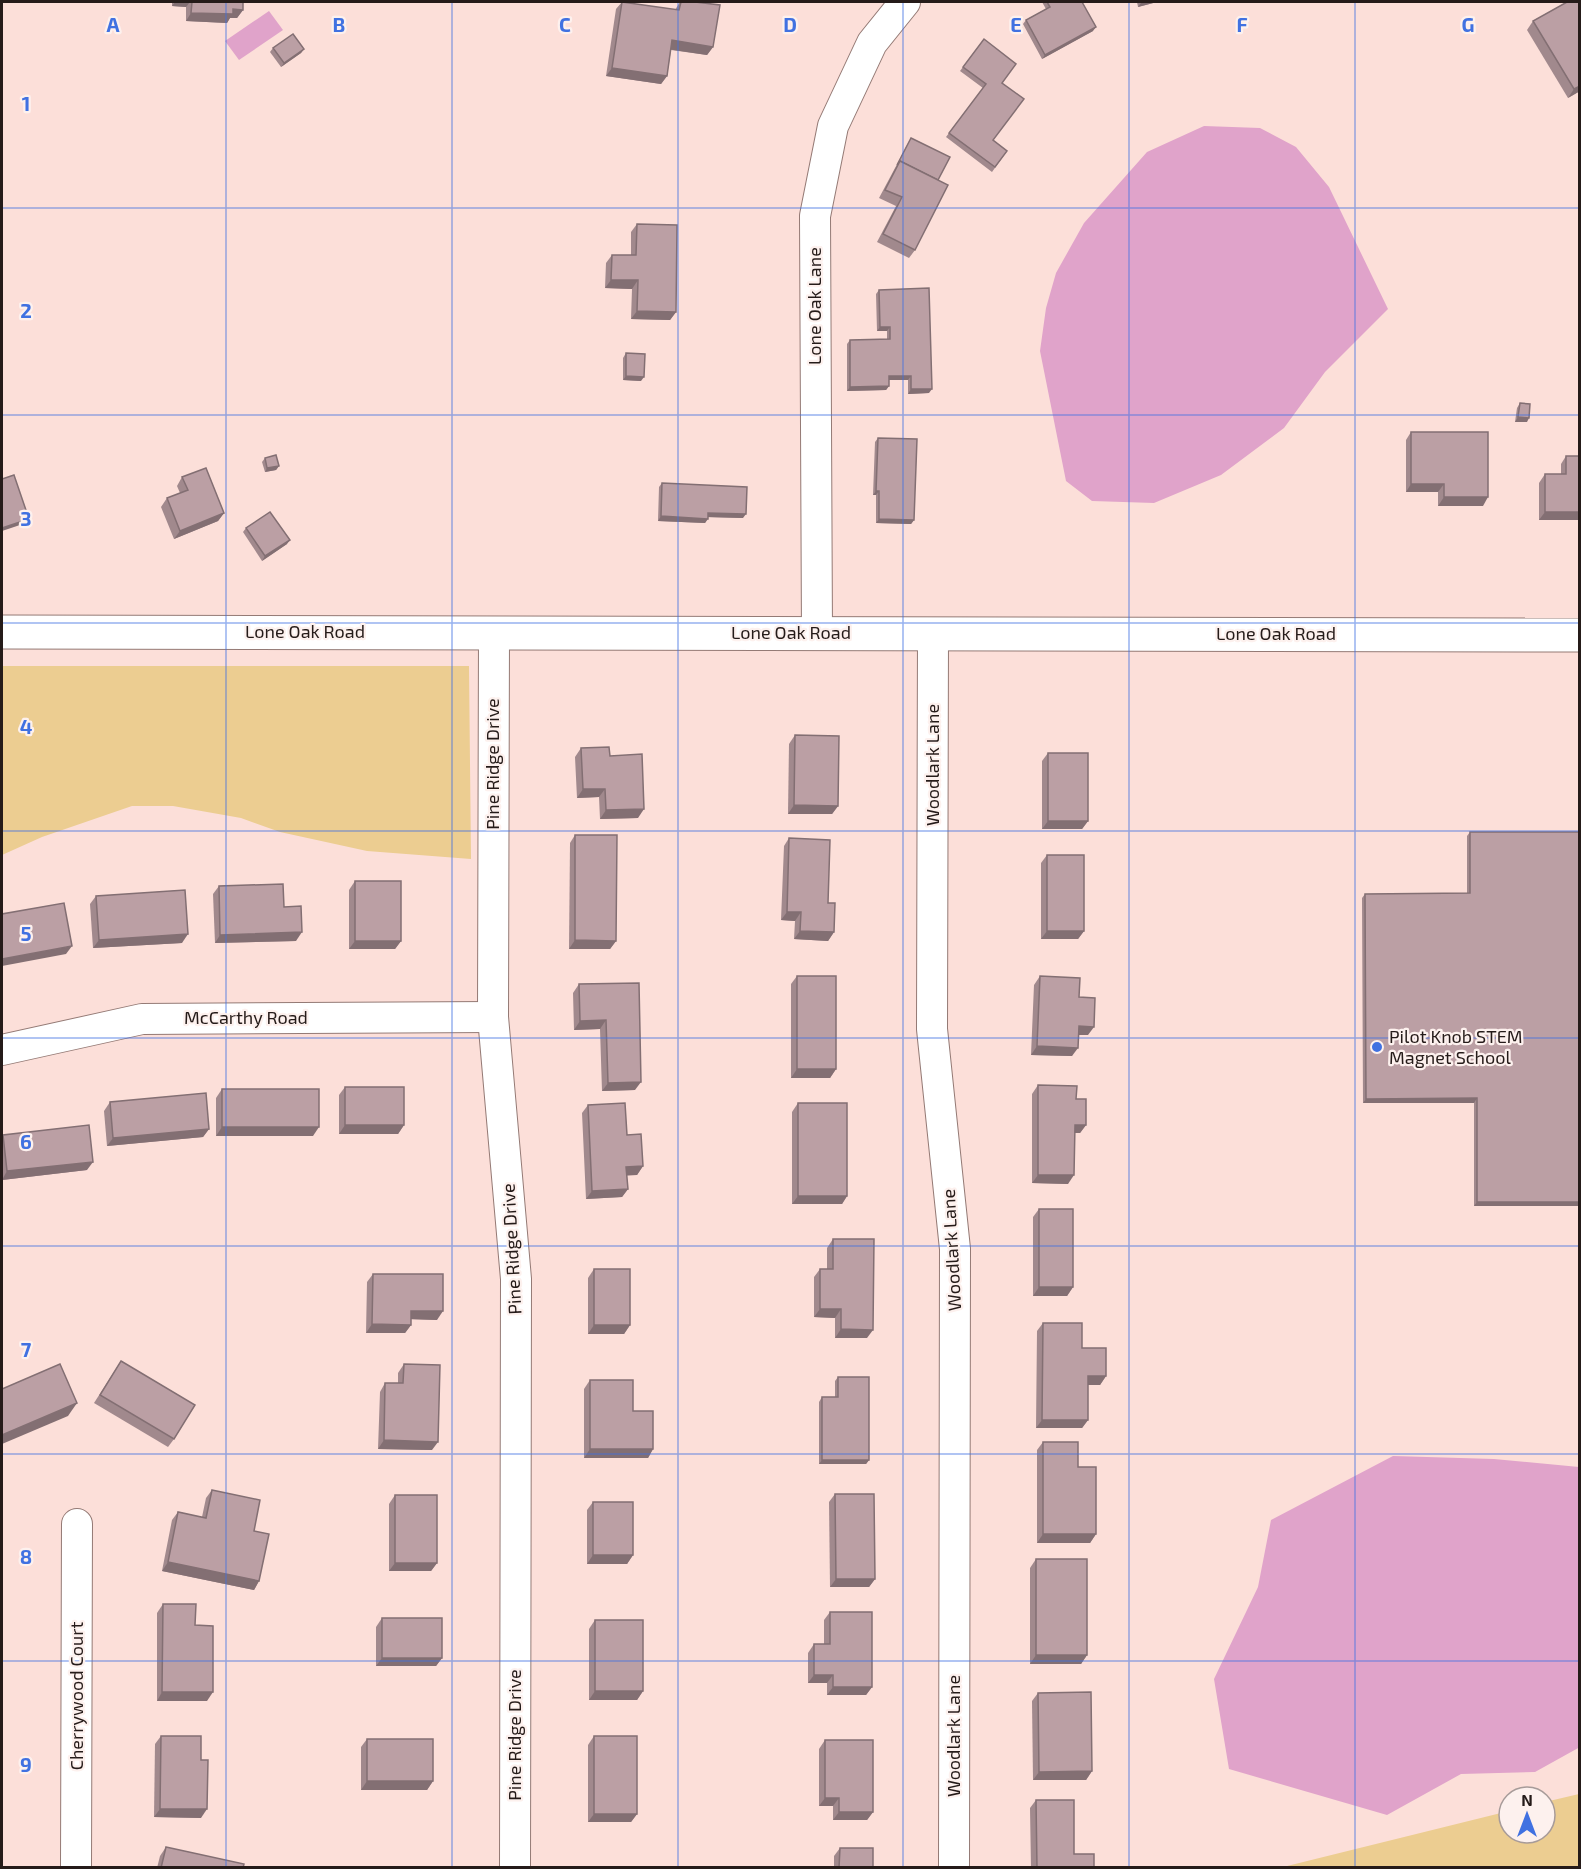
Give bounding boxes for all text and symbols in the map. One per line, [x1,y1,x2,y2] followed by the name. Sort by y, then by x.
[106,12,120,36] text: A
[333,12,345,36] text: B
[559,12,571,36] text: C
[783,12,797,36] text: D
[1010,12,1022,36] text: E
[1236,12,1248,36] text: F
[1462,12,1474,36] text: G
[22,91,30,115] text: 1
[803,247,825,365] street label: Lone Oak Lane
[20,298,32,322] text: 2
[20,506,32,530] text: 3
[245,620,365,642] street label: Lone Oak Road
[731,621,851,643] street label: Lone Oak Road
[1216,622,1336,644] street label: Lone Oak Road
[481,698,503,830] street label: Pine Ridge Drive
[921,704,943,826] street label: Woodlark Lane
[20,714,33,738] text: 4
[20,921,32,945] text: 5
[184,1006,308,1028] street label: McCarthy Road
[1389,1025,1523,1068] place label: Pilot Knob STEM Magnet School
[1370,1040,1384,1054] marker: Pilot Knob STEM Magnet School
[20,1129,32,1153] text: 6
[497,1183,525,1315] street label: Pine Ridge Drive
[937,1188,965,1312] street label: Woodlark Lane
[21,1337,32,1361] text: 7
[20,1544,32,1568] text: 8
[65,1622,87,1770] street label: Cherrywood Court
[503,1669,525,1801] street label: Pine Ridge Drive
[942,1675,964,1797] street label: Woodlark Lane
[20,1752,32,1776] text: 9
[1497,1785,1557,1845] north arrow
[1521,1790,1533,1809] text: N

